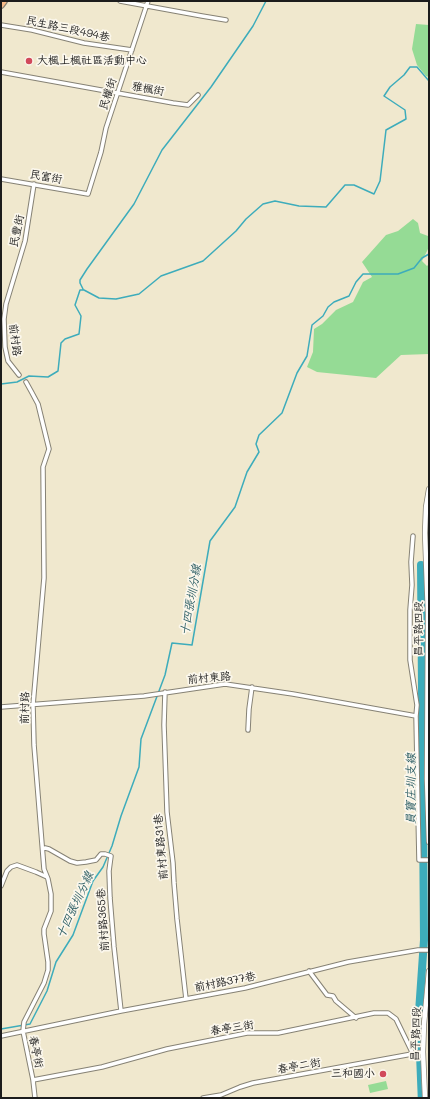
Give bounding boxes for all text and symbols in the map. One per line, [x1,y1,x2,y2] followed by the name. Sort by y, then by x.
[25,14,111,44] street label: 民生路三段494巷
[37,54,147,68] place label: 大楓上楓社區活動中心
[24,56,34,66] marker: 大楓上楓社區活動中心
[97,76,119,112] street label: 民權街
[131,80,165,98] street label: 雅楓街
[29,168,63,186] street label: 民富街
[7,213,27,249] street label: 民豐街
[6,323,24,357] street label: 前村路
[178,563,204,637] water label: 十四張圳分線
[412,602,426,656] street label: 昌平路四段
[187,670,231,686] street label: 前村東路
[18,691,32,725] street label: 前村路
[404,753,418,825] water label: 員寶庄圳支線
[152,813,170,881] street label: 前村東路31巷
[53,869,97,941] water label: 十四張圳分線
[94,888,112,952] street label: 前村路365巷
[193,970,257,994] street label: 前村路377巷
[408,1006,424,1062] street label: 昌平路四段
[209,1018,255,1038] street label: 春亭三街
[26,1034,46,1070] street label: 春亭街
[276,1056,322,1076] street label: 春亭二街
[331,1067,375,1081] place label: 三和國小
[378,1069,388,1079] marker: 三和國小

